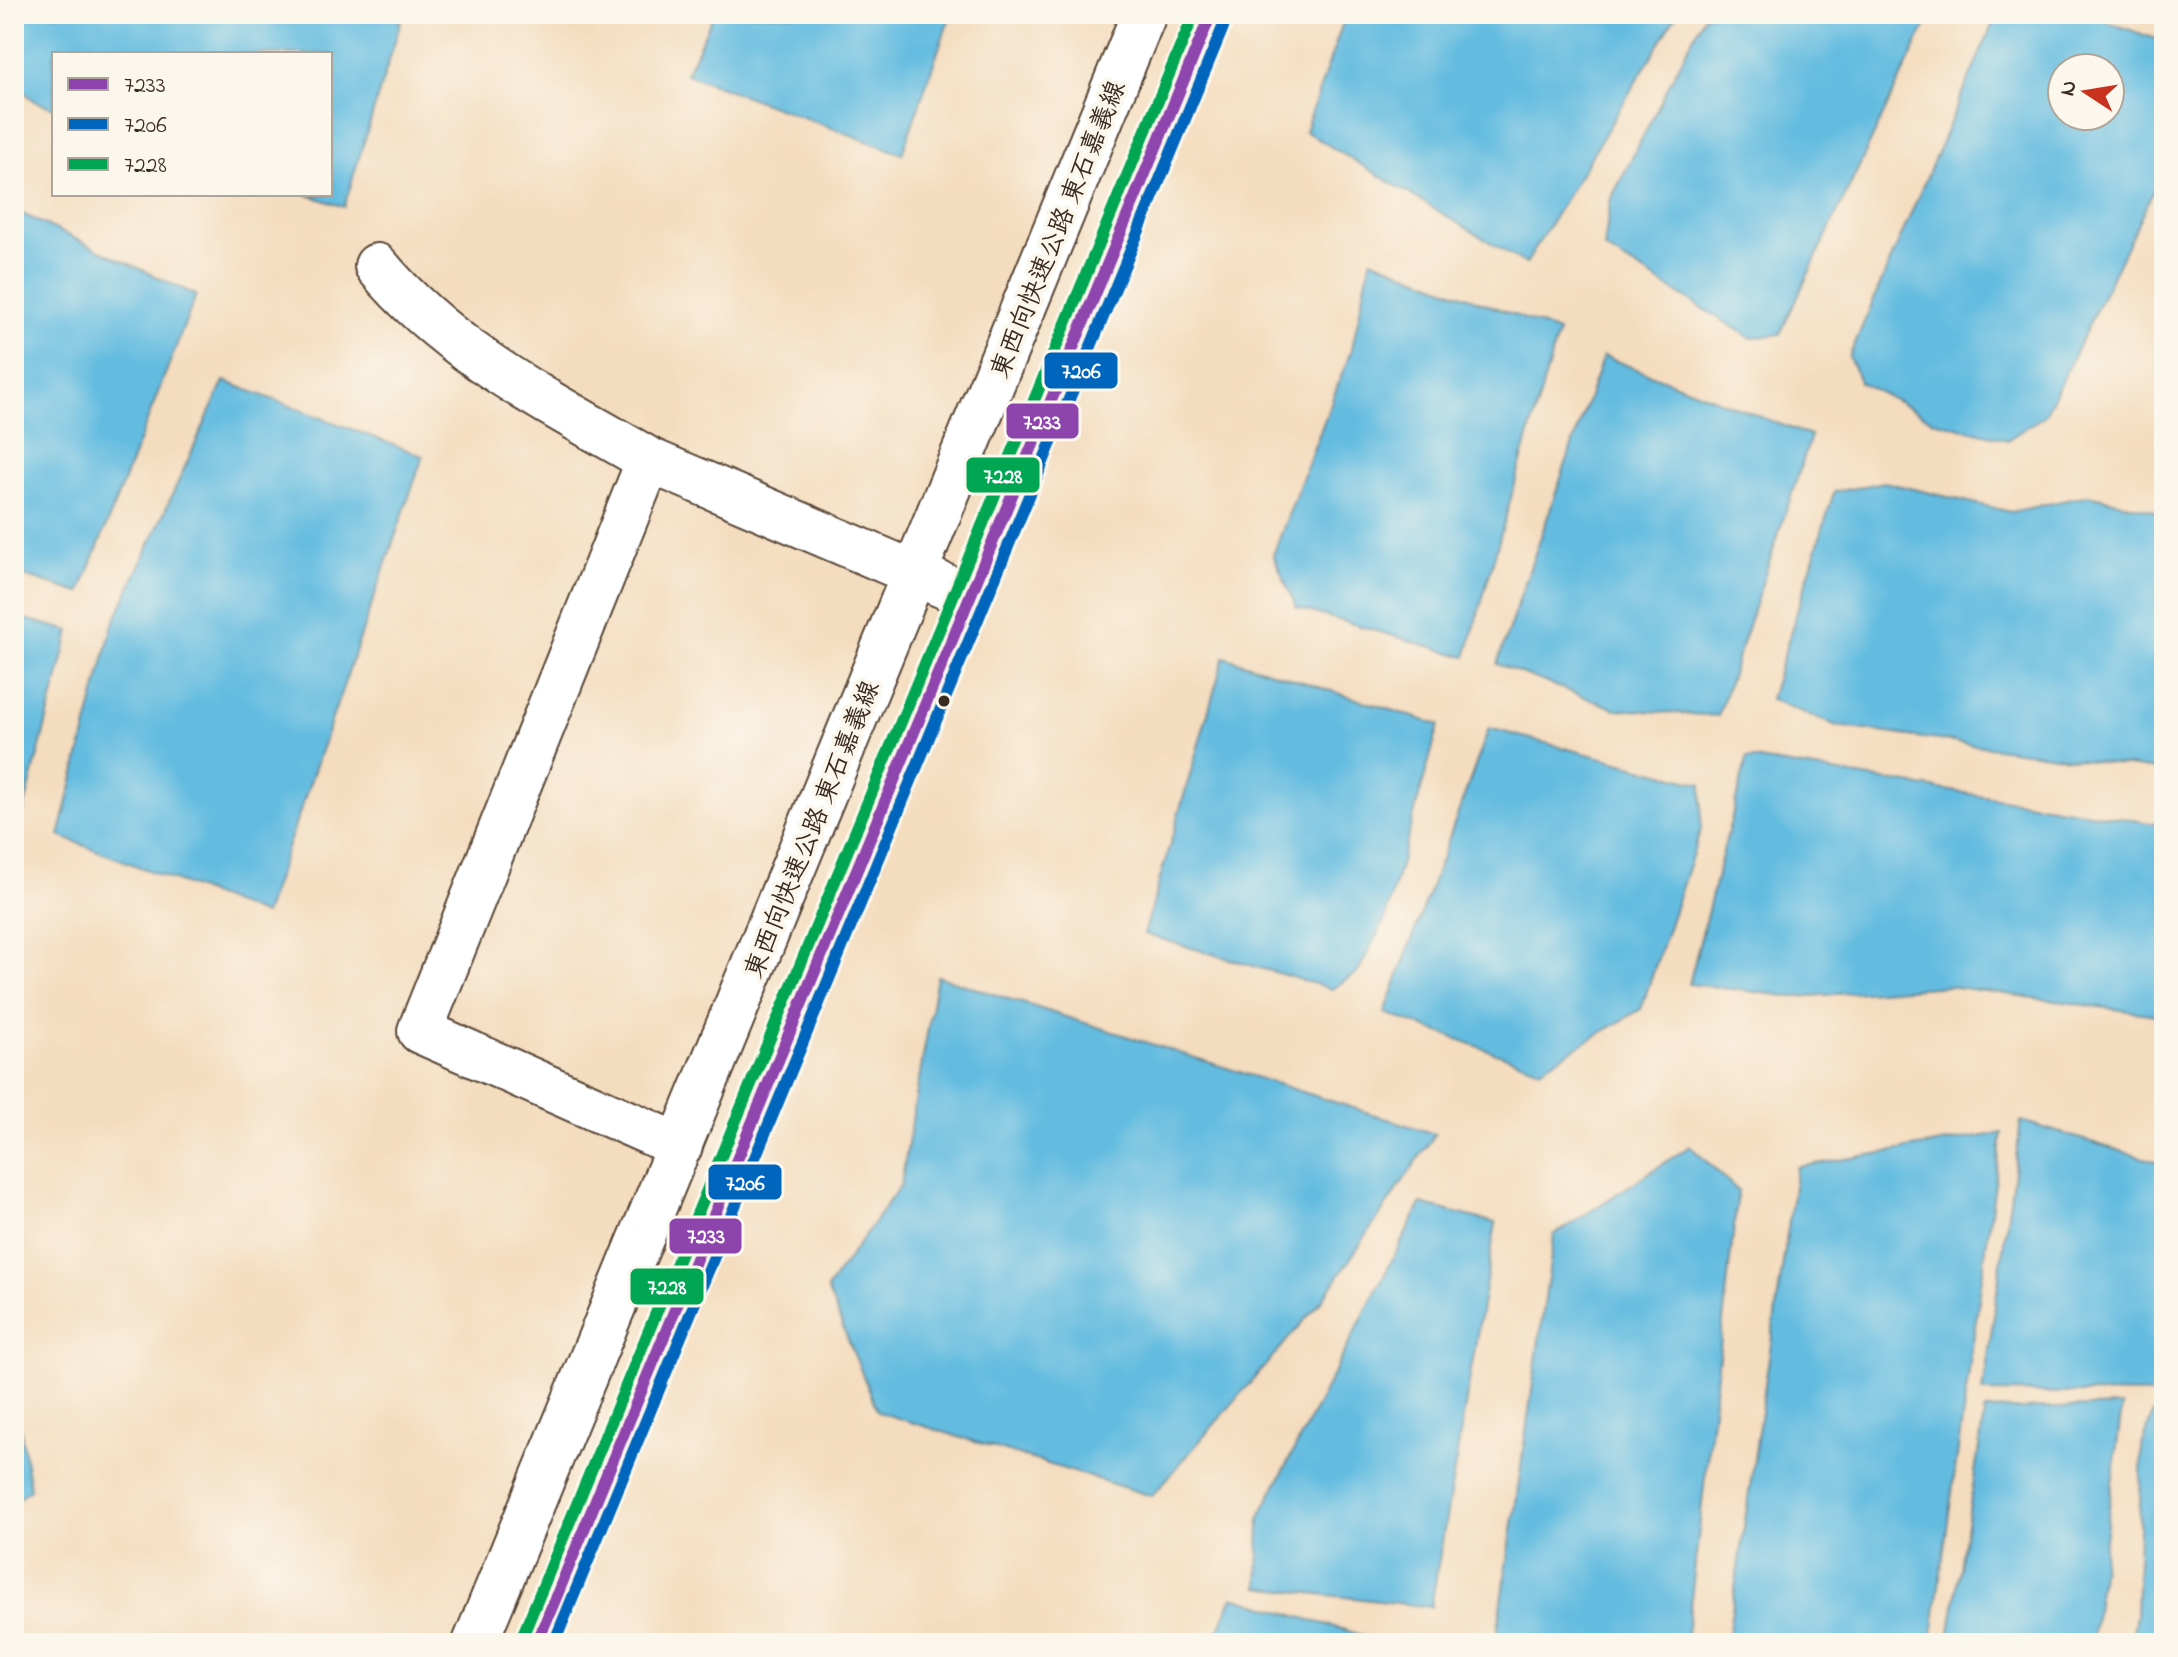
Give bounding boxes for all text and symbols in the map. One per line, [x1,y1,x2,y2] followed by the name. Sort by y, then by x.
[52,52,332,196] legend
[2046,52,2126,132] north arrow
[124,69,166,104] text: 7233
[983,75,1137,385] street label: 東西向快速公路 東石嘉義線
[2052,78,2087,99] text: N
[124,109,167,144] text: 7206
[124,149,167,184] text: 7228
[1043,351,1119,390] line badge: 7206
[1061,357,1101,389] text: 7206
[1005,402,1080,440] line badge: 7233
[1023,408,1061,440] text: 7233
[965,456,1041,494] line badge: 7228
[983,462,1023,494] text: 7228
[737,675,891,985] street label: 東西向快速公路 東石嘉義線
[936,693,952,709] unlabelled marker
[707,1163,783,1201] line badge: 7206
[725,1169,765,1201] text: 7206
[668,1217,743,1255] line badge: 7233
[687,1222,725,1254] text: 7233
[629,1267,705,1306] line badge: 7228
[647,1273,687,1305] text: 7228

